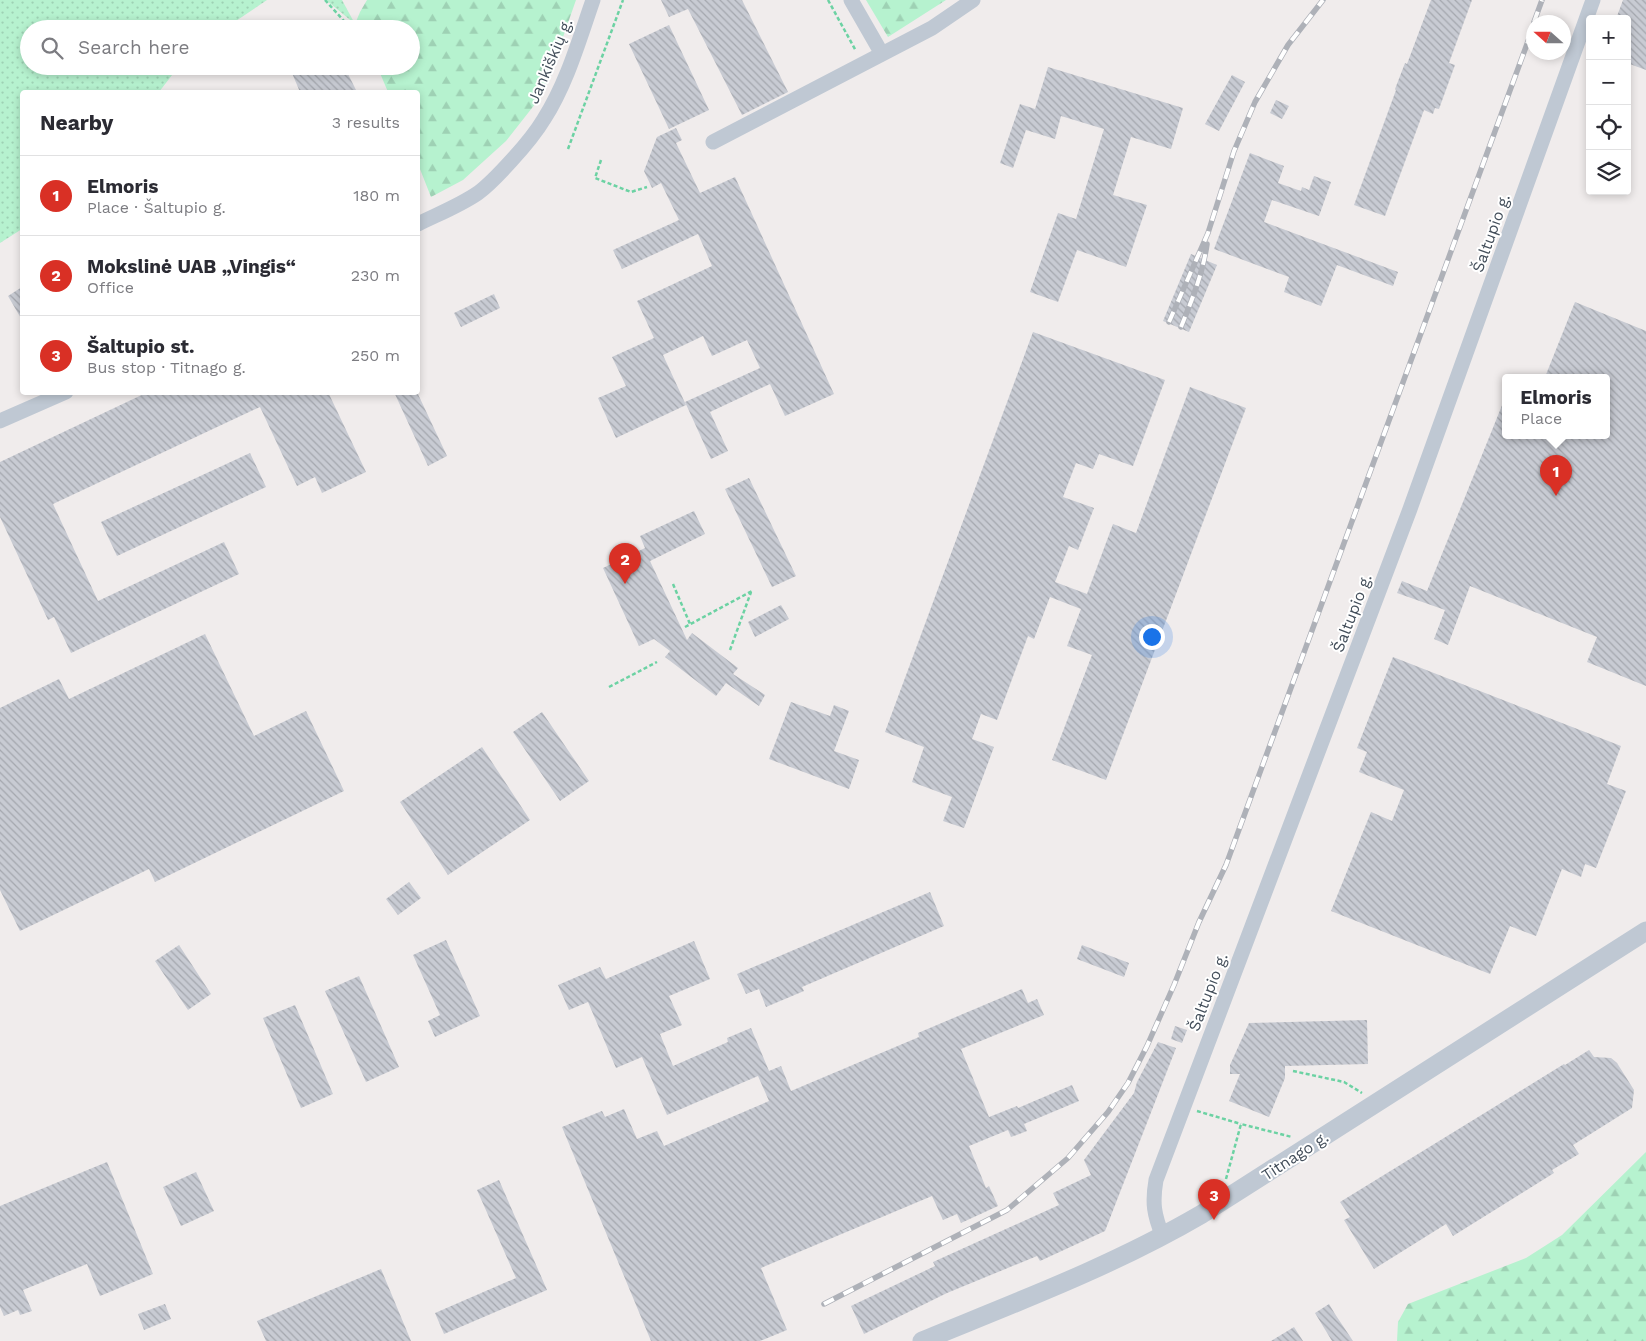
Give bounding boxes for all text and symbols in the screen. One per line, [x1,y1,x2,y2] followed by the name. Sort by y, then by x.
[523,15,577,107] street label: Jankiškių g.
[1526,15,1571,60] north arrow
[1586,15,1631,195] map controls
[1586,15,1631,60] button: +
[20,20,420,75] search box
[38,34,66,62] icon: search
[78,36,189,59] text: Search here
[1586,60,1631,105] button: −
[1586,105,1631,150] button: locate
[40,110,113,135] text: Nearby
[332,113,400,132] text: 3 results
[1586,150,1631,195] button: layers
[87,175,158,198] text: Elmoris
[53,186,59,205] text: 1
[353,186,400,205] text: 180 m
[1468,191,1514,275] street label: Šaltupio g.
[87,198,226,217] text: Place · Šaltupio g.
[87,255,296,278] text: Mokslinė UAB „Vingis“
[51,266,61,285] text: 2
[351,266,400,285] text: 230 m
[87,278,134,297] text: Office
[87,335,194,358] text: Šaltupio st.
[51,346,61,365] text: 3
[351,346,400,365] text: 250 m
[87,358,246,377] text: Bus stop · Titnago g.
[1502,374,1610,439] popup
[1520,386,1592,409] text: Elmoris
[1520,409,1562,428] text: Place
[1540,455,1572,496] pin: 1
[609,543,641,584] pin: 2
[1328,571,1376,655] street label: Šaltupio g.
[1139,624,1165,650] your location
[1184,950,1232,1034] street label: Šaltupio g.
[1258,1127,1332,1185] street label: Titnago g.
[1198,1179,1230,1220] pin: 3

